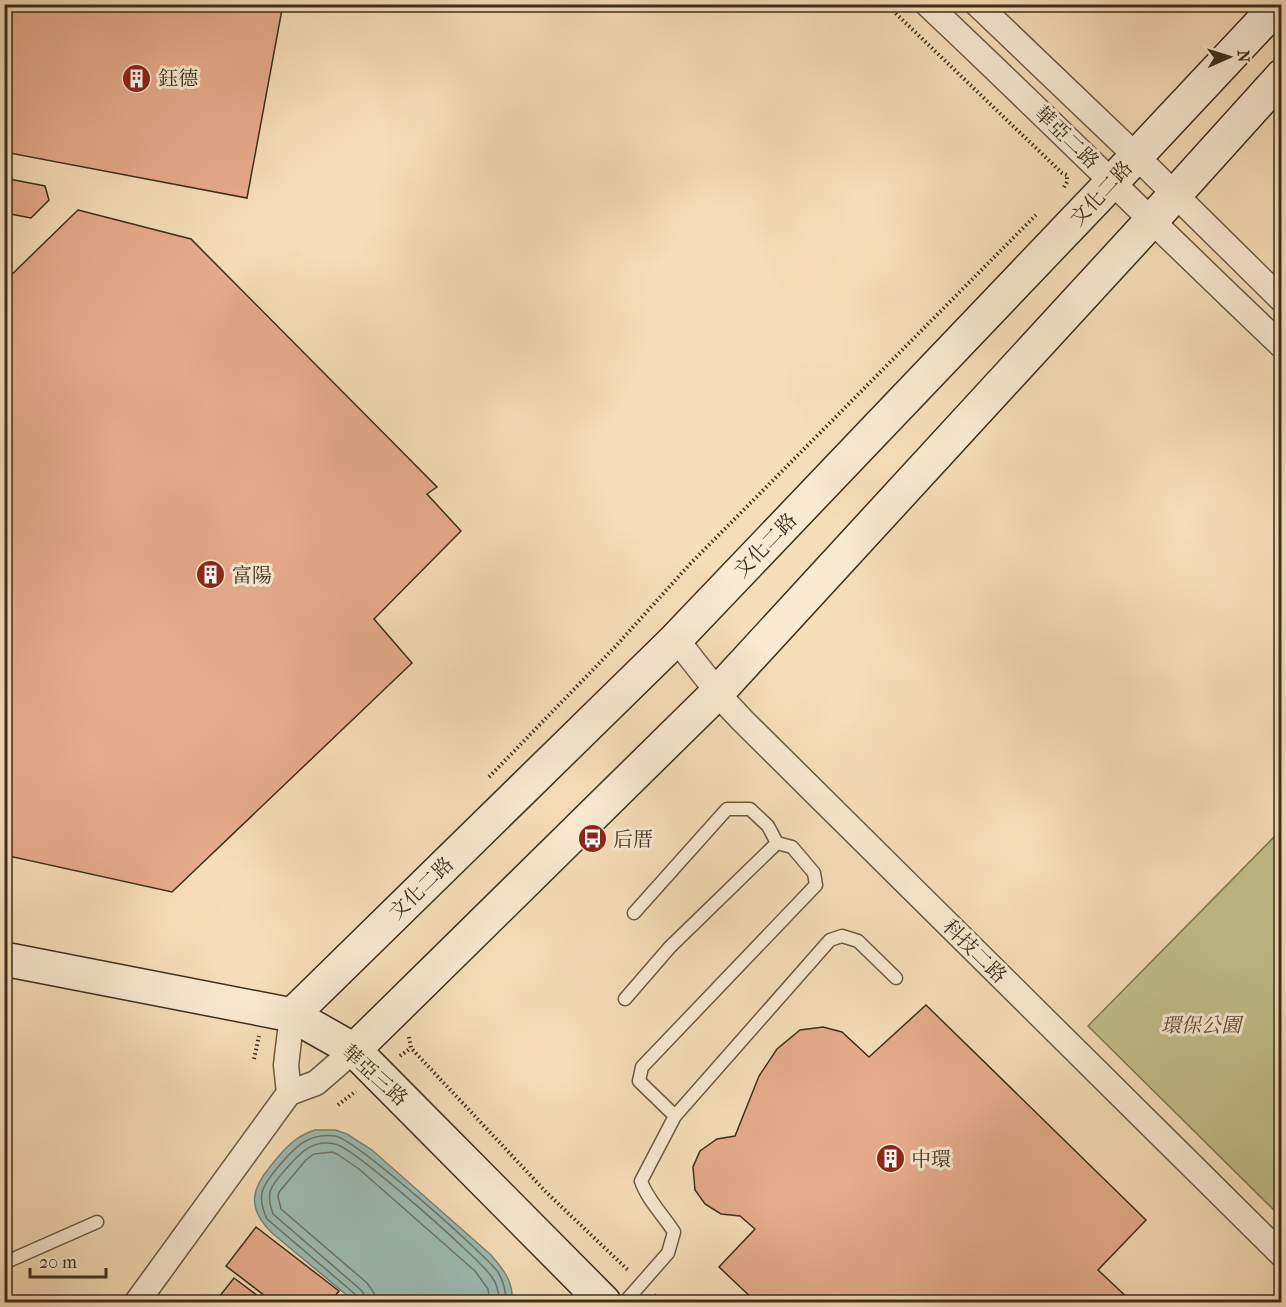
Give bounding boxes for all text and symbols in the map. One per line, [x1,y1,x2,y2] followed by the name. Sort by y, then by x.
[1199,27,1259,87] north arrow
[1234,50,1253,64] text: N
[121,62,153,94] building icon: 鈺德
[158,67,198,90] place label: 鈺德
[1030,101,1103,173] street label: 華亞二路
[1066,156,1137,230] street label: 文化二路
[729,509,801,582] street label: 文化二路
[195,559,227,591] building icon: 富陽
[232,564,272,587] place label: 富陽
[576,823,608,855] bus stop icon: 后厝
[613,828,653,851] place label: 后厝
[385,852,458,924] street label: 文化二路
[938,915,1011,988] street label: 科技二路
[1161,1014,1244,1037] park label: 環保公園
[337,1040,412,1111] street label: 華亞三路
[874,1143,906,1175] building icon: 中環
[911,1148,951,1171] place label: 中環
[30,1241,106,1279] scale bar
[39,1252,77,1273] text: 20 m

